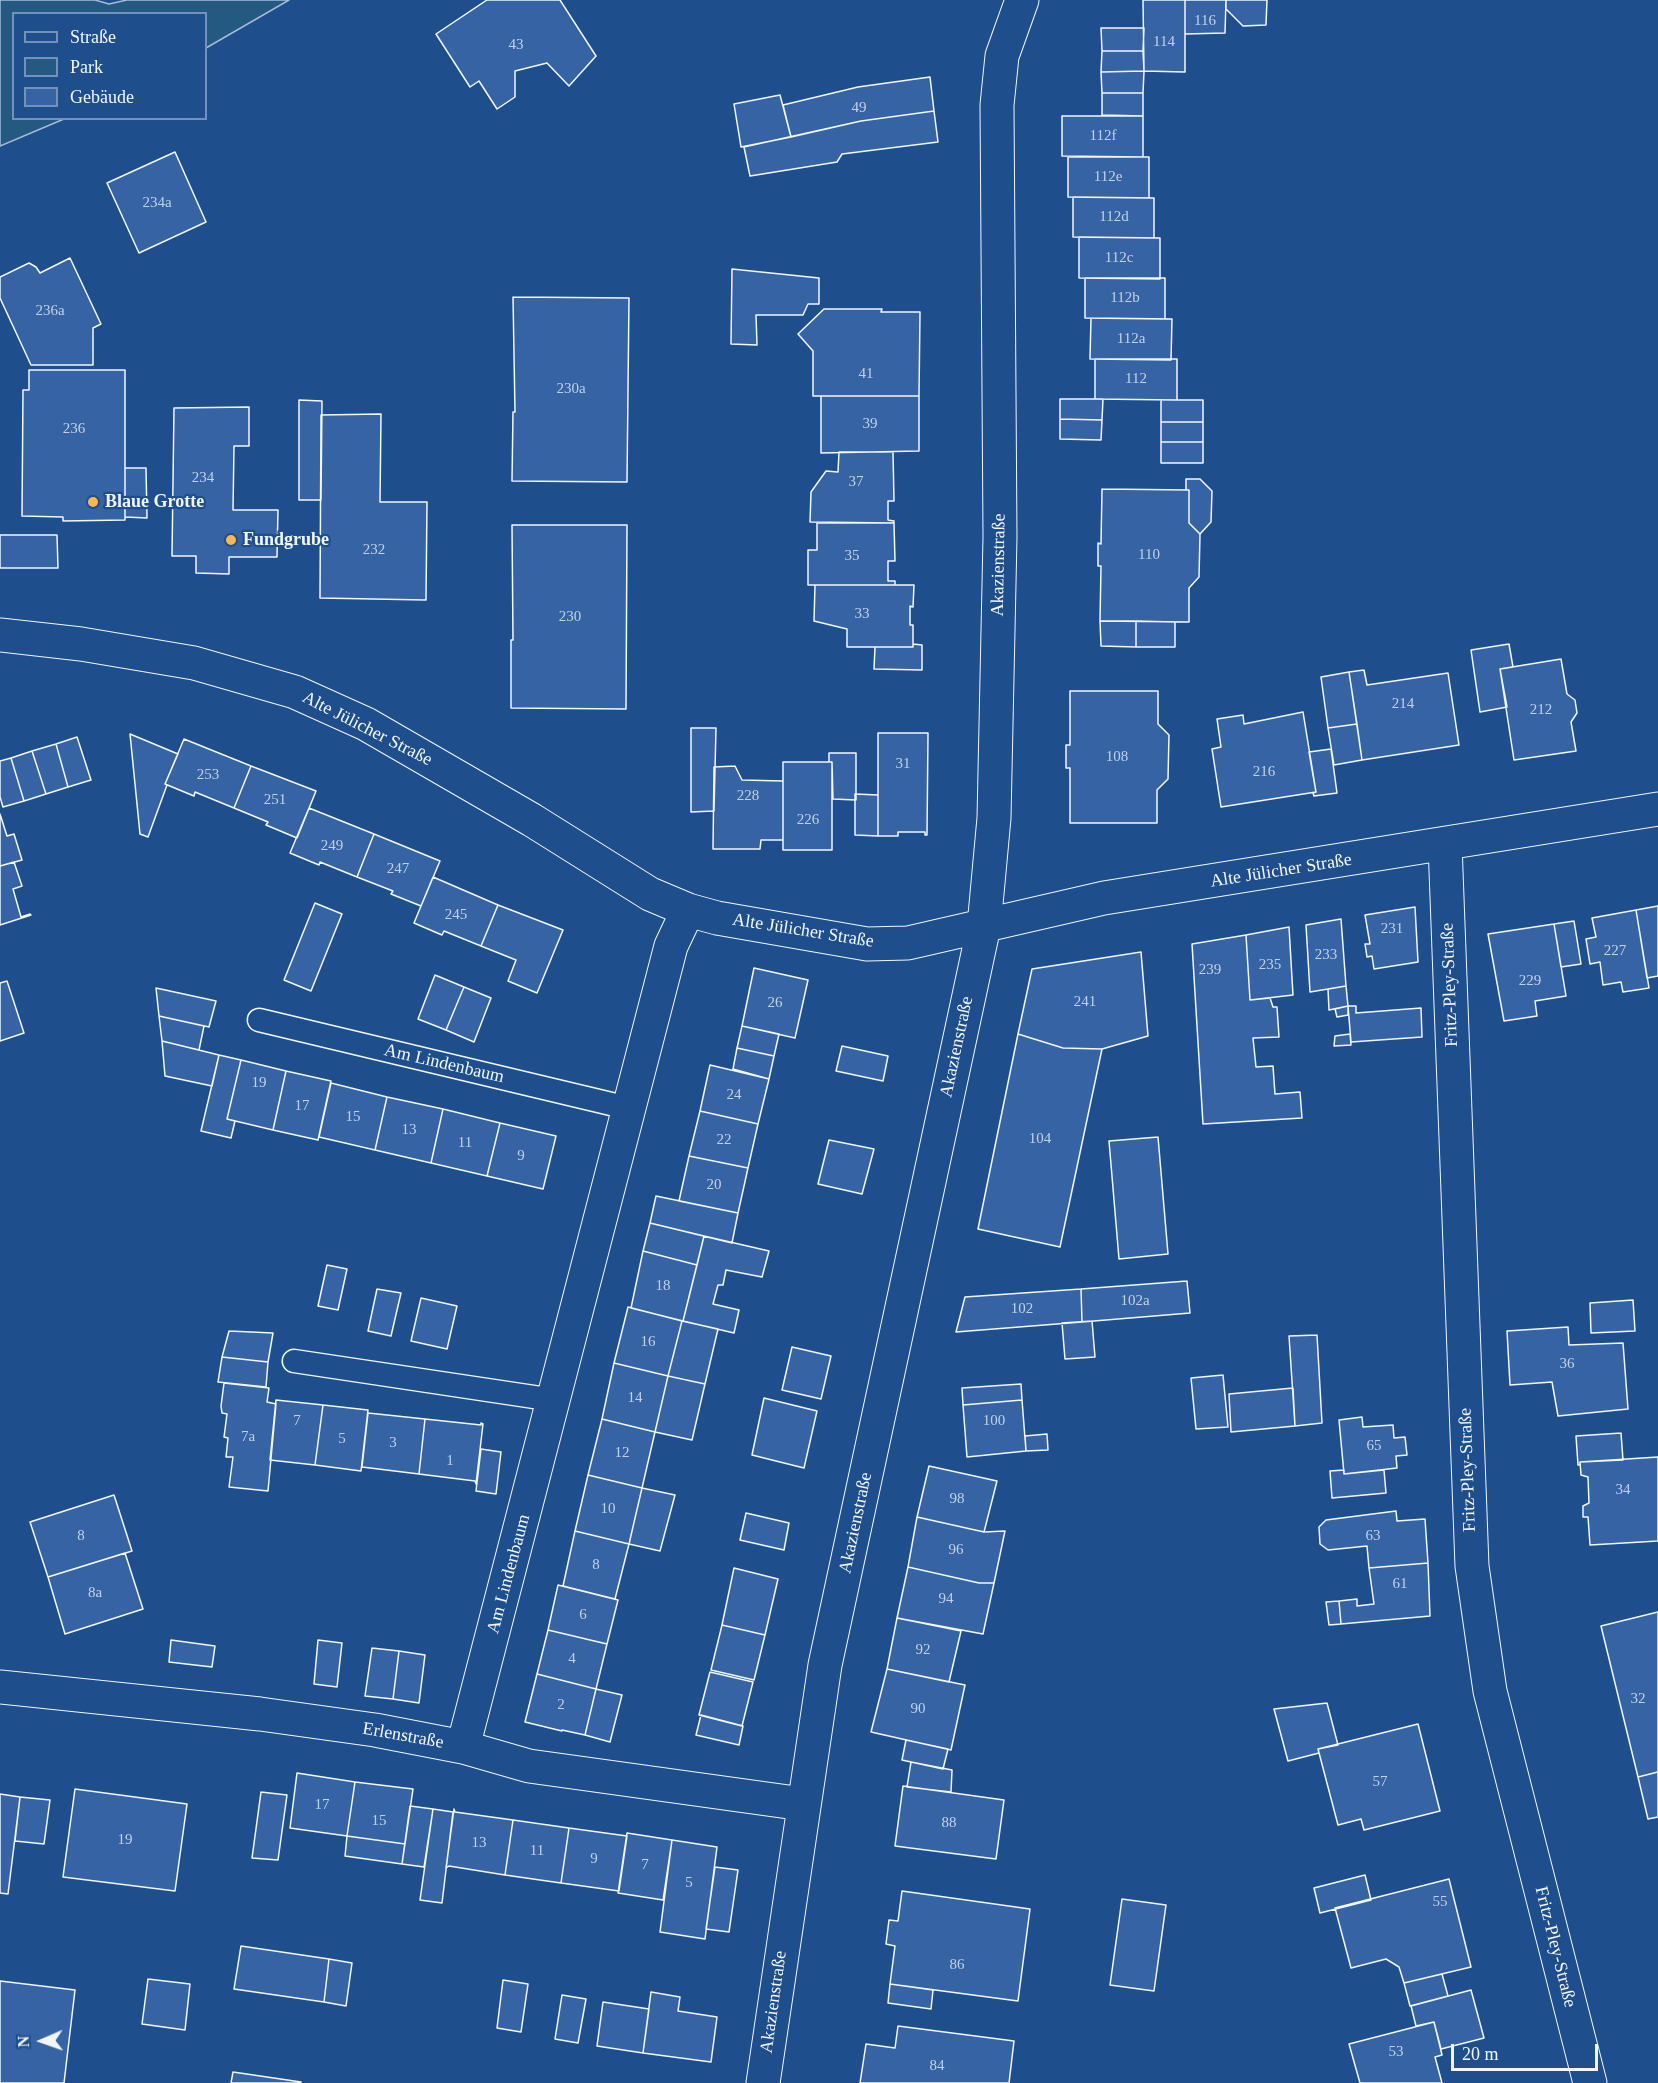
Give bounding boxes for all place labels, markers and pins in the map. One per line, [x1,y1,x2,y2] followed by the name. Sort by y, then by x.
[105,491,204,513] place label: Blaue Grotte
[86,495,100,509] marker: Blaue Grotte
[243,529,329,551] place label: Fundgrube
[224,533,238,547] marker: Fundgrube

